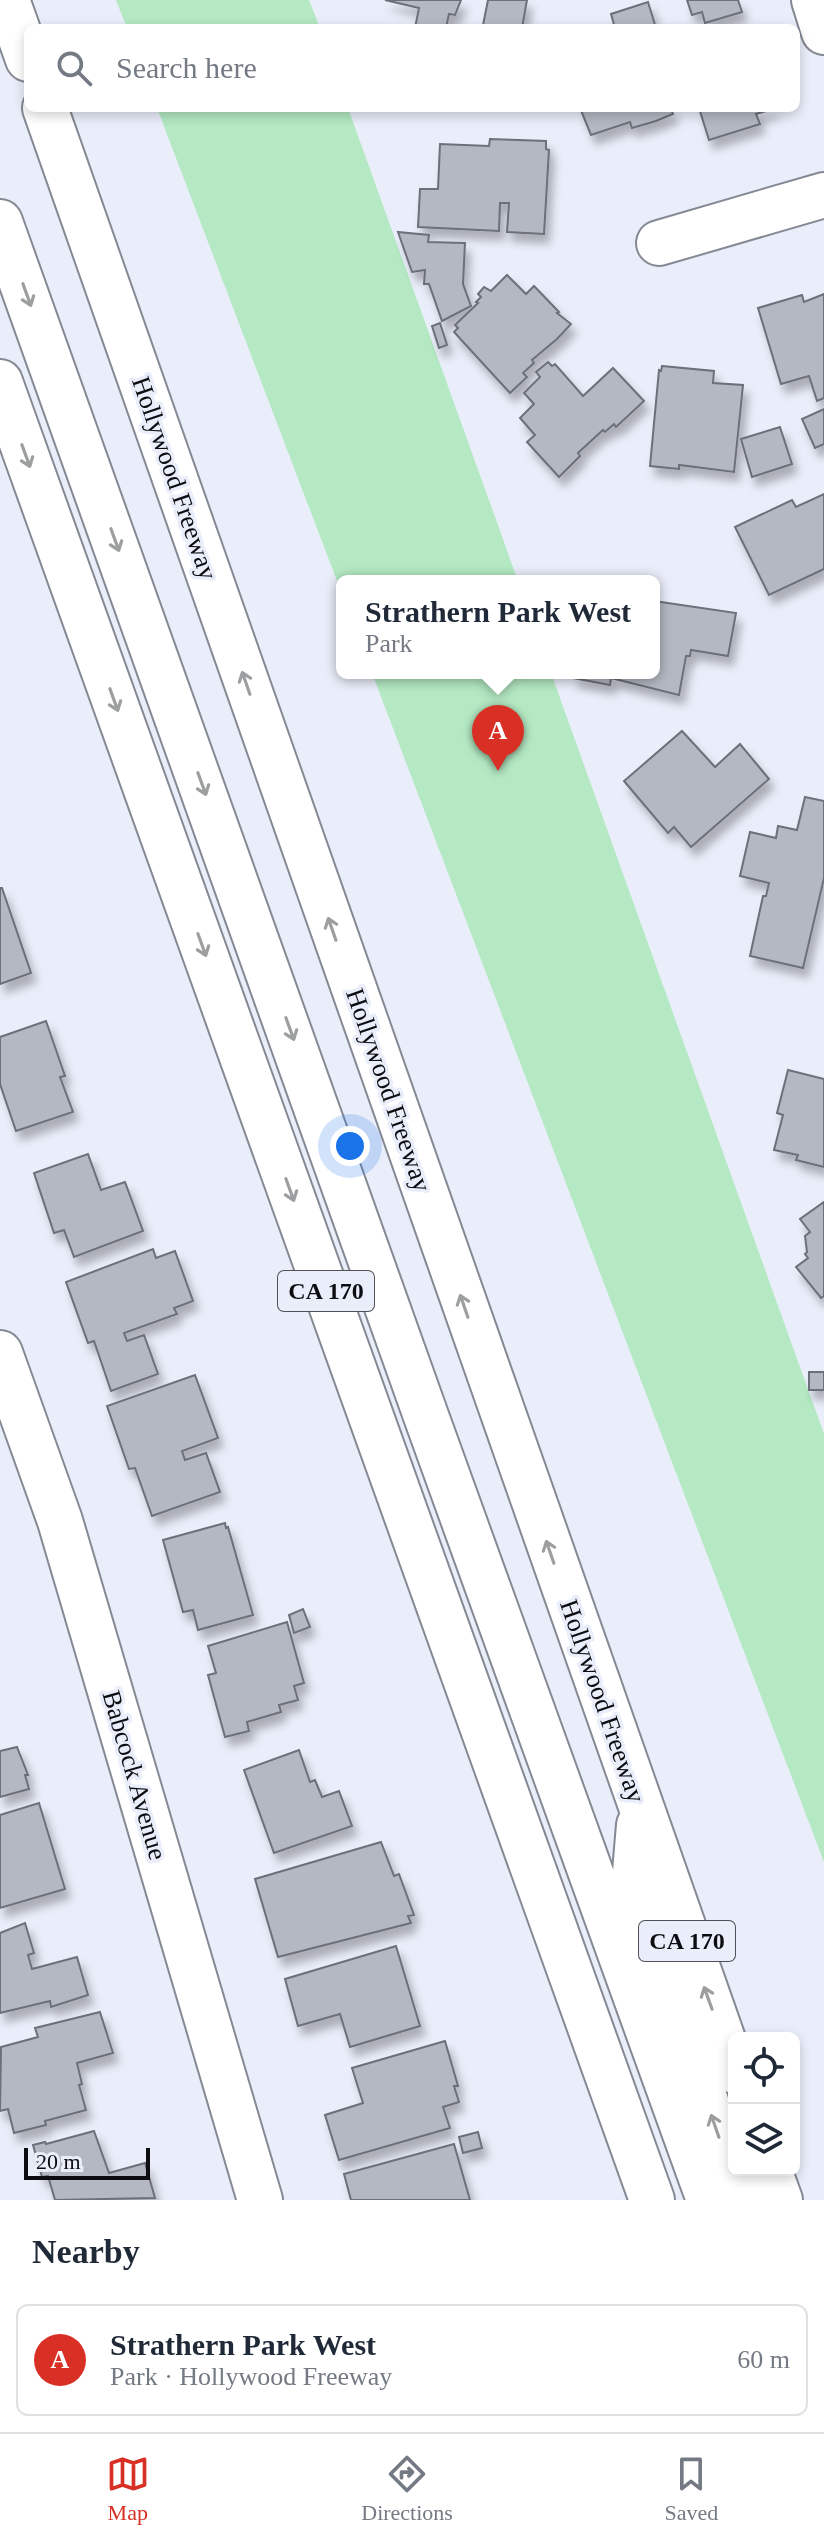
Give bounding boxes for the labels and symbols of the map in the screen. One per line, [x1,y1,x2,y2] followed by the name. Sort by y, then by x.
[20,282,35,307] one-way arrow
[126,373,223,584] street label: Hollywood Freeway
[20,443,35,468] one-way arrow
[109,527,123,551] one-way arrow
[238,671,253,696] one-way arrow
[108,687,122,712] one-way arrow
[472,705,524,771] pin: A
[196,772,210,796] one-way arrow
[324,917,339,942] one-way arrow
[196,932,210,957] one-way arrow
[340,985,437,1196] street label: Hollywood Freeway
[283,1017,298,1042] one-way arrow
[330,1126,370,1166] your location
[283,1177,298,1202] one-way arrow
[278,1271,374,1311] road number: CA 170
[456,1294,471,1319] one-way arrow
[542,1540,557,1565] one-way arrow
[554,1596,651,1807] street label: Hollywood Freeway
[96,1687,173,1863] street label: Babcock Avenue
[639,1921,735,1961] road number: CA 170
[699,1985,714,2010] one-way arrow
[707,2114,722,2139] one-way arrow
[24,2144,150,2180] scale bar

